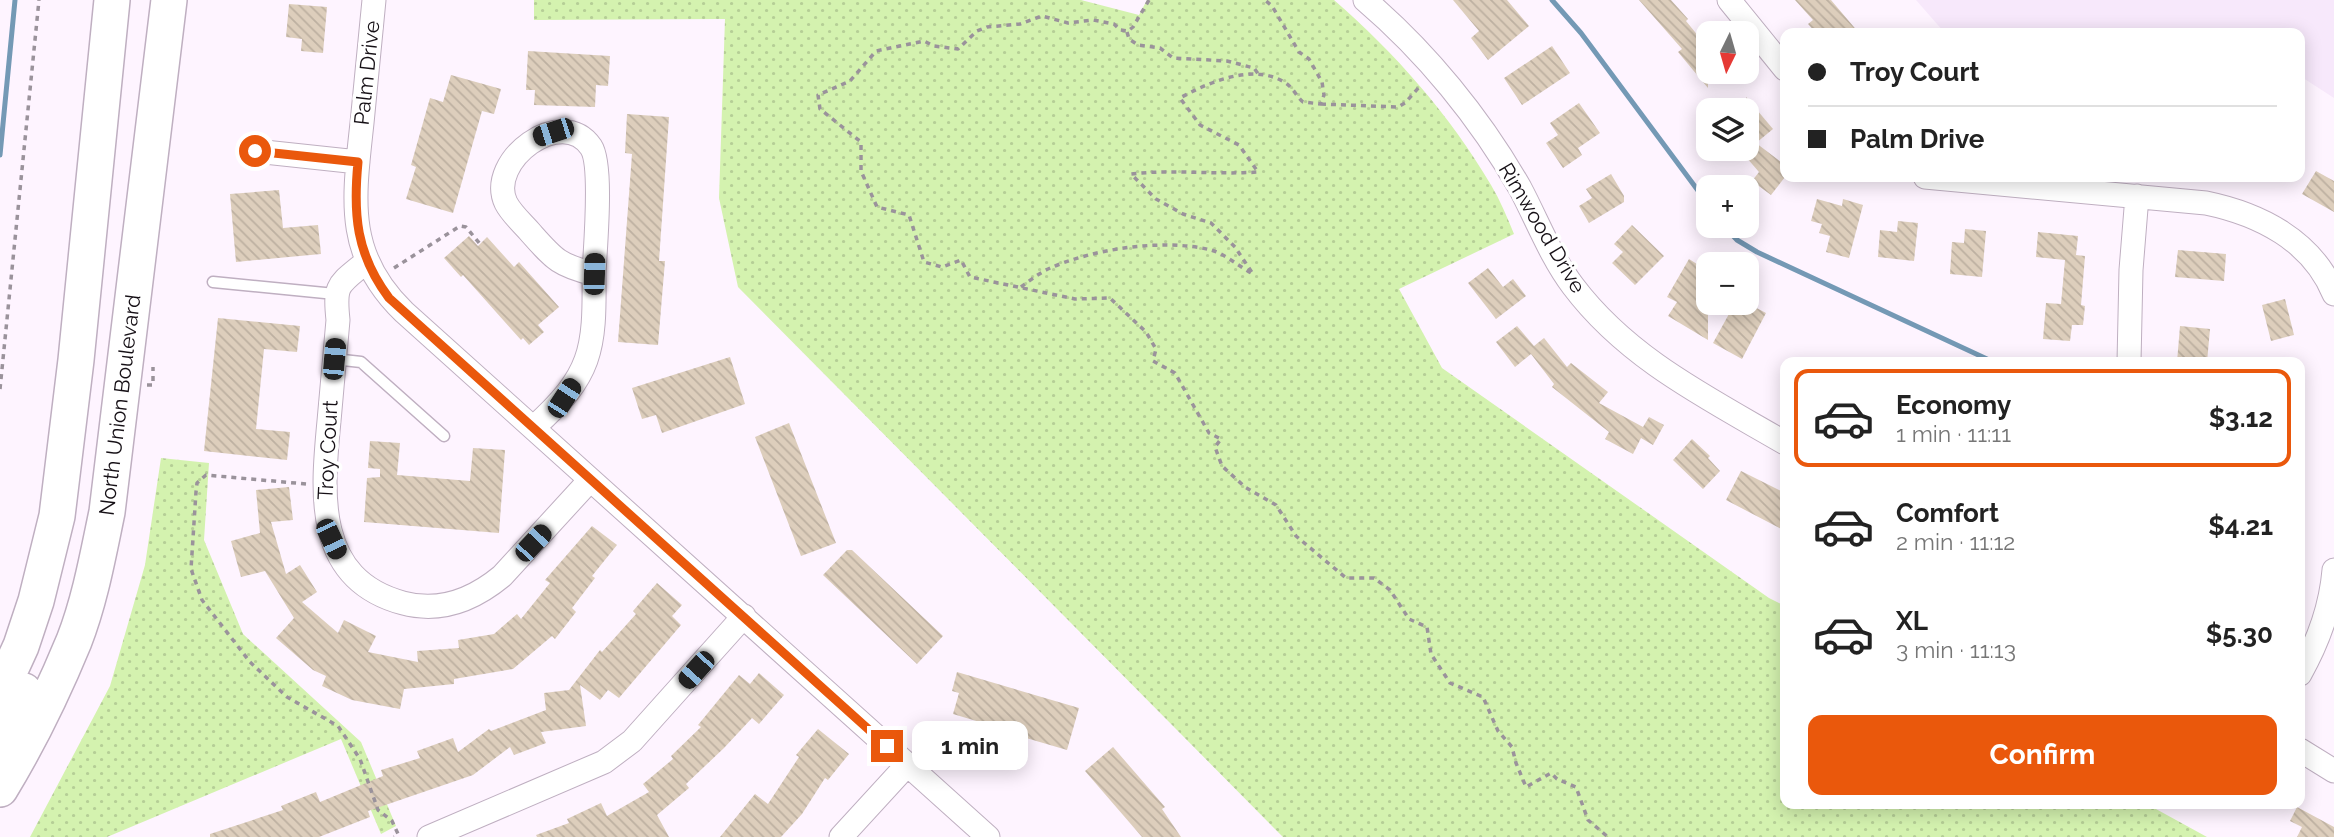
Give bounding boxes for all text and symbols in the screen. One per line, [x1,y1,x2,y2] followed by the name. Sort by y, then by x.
[349,19,384,126] street label: Palm Drive
[1696,21,1759,84] north arrow
[1696,21,1759,315] map controls
[1850,57,1979,87] text: Troy Court
[1696,98,1759,161] button: layers
[530,116,577,148] car
[1850,124,1984,154] text: Palm Drive
[239,135,271,167] route start
[1494,158,1591,297] street label: Rimwood Drive
[1696,175,1759,238] button: +
[1696,252,1759,315] button: −
[583,253,606,295] car
[94,293,145,517] street label: North Union Boulevard
[322,337,347,381] car
[544,375,585,421] car
[1812,387,1875,450] icon: car
[1896,390,2011,420] text: Economy
[312,399,343,501] street label: Troy Court
[2209,403,2273,433] text: $3.12
[1896,420,2011,447] text: 1 min · 11:11
[1812,495,1875,558] icon: car
[1896,498,1999,528] text: Comfort
[2208,511,2273,541] text: $4.21
[313,516,350,562] car
[511,520,556,566] car
[1896,528,2015,555] text: 2 min · 11:12
[1812,603,1875,666] icon: car
[1896,606,1928,636] text: XL
[2206,619,2273,649] text: $5.30
[1896,636,2016,663] text: 3 min · 11:13
[675,647,718,693] car
[1808,715,2277,795] button: Confirm
[912,722,1027,770] callout: 1 min
[871,730,903,762] route end
[941,732,999,759] text: 1 min

